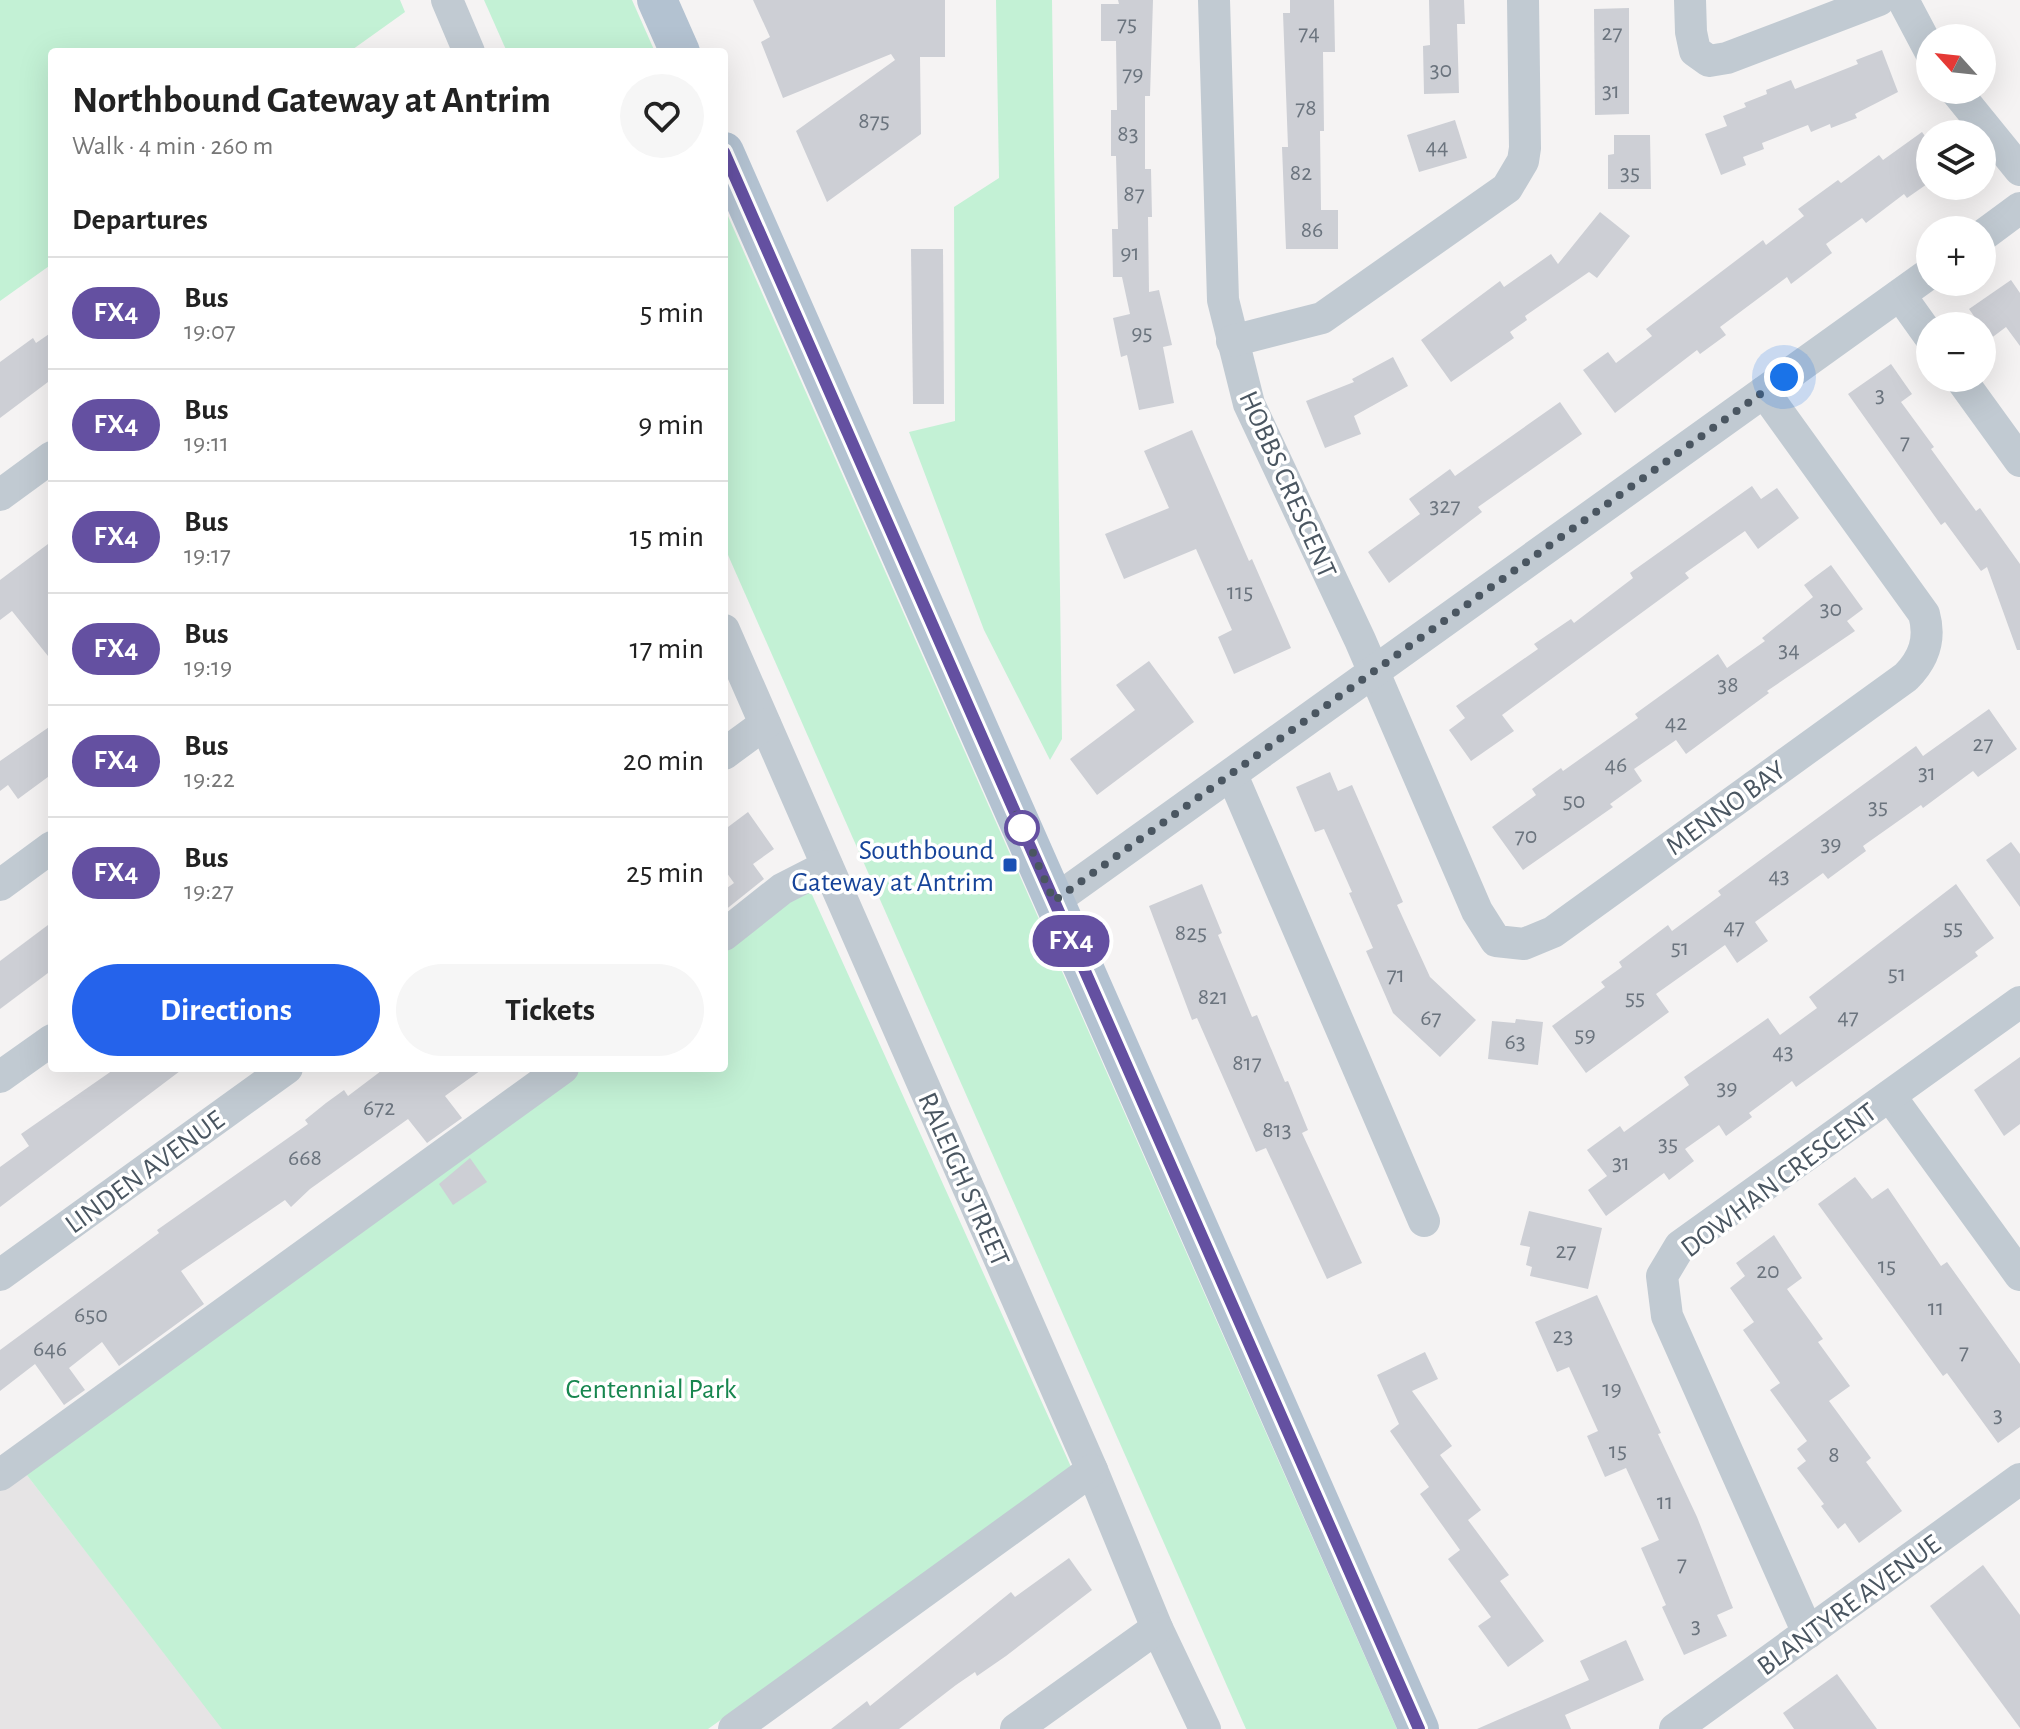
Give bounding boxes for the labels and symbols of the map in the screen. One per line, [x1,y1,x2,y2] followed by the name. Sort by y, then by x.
[1117,12,1137,36] house number: 75
[1298,21,1320,45] house number: 74
[1602,21,1622,45] house number: 27
[1916,24,1996,104] north arrow
[1430,58,1452,82] house number: 30
[1122,62,1144,86] house number: 79
[1602,79,1620,103] house number: 31
[1295,96,1317,120] house number: 78
[858,109,890,133] house number: 875
[1117,122,1139,146] house number: 83
[1425,135,1449,159] house number: 44
[1290,161,1312,185] house number: 82
[1620,161,1640,185] house number: 35
[1123,182,1145,206] house number: 87
[1301,218,1323,242] house number: 86
[1120,241,1140,265] house number: 91
[1131,321,1153,345] house number: 95
[1764,357,1804,397] your location
[1875,383,1885,407] house number: 3
[1233,387,1341,583] street label: HOBBS CRESCENT
[1900,430,1910,454] house number: 7
[1430,494,1460,518] house number: 327
[1227,580,1253,604] house number: 115
[1820,597,1842,621] house number: 30
[1778,638,1800,662] house number: 34
[1717,673,1739,697] house number: 38
[1665,711,1687,735] house number: 42
[1973,732,1993,756] house number: 27
[1605,753,1627,777] house number: 46
[1661,756,1791,861] street label: MENNO BAY
[1918,761,1936,785] house number: 31
[1563,789,1585,813] house number: 50
[1868,795,1888,819] house number: 35
[1005,811,1039,845] unlabelled marker
[1515,824,1537,848] house number: 70
[1820,832,1842,856] house number: 39
[792,837,994,897] place label: Southbound Gateway at Antrim
[1001,856,1019,874] marker: Southbound Gateway at Antrim
[1768,864,1790,888] house number: 43
[1025,915,1117,967] line badge: FX4
[1723,915,1745,939] house number: 47
[1943,916,1963,940] house number: 55
[1175,921,1207,945] house number: 825
[1671,936,1689,960] house number: 51
[1888,962,1906,986] house number: 51
[1387,963,1405,987] house number: 71
[1198,985,1228,1009] house number: 821
[1625,986,1645,1010] house number: 55
[1837,1005,1859,1029] house number: 47
[1420,1006,1442,1030] house number: 67
[1574,1023,1596,1047] house number: 59
[1504,1030,1526,1054] house number: 63
[1772,1040,1794,1064] house number: 43
[1232,1051,1262,1075] house number: 817
[1716,1076,1738,1100] house number: 39
[912,1089,1014,1271] street label: RALEIGH STREET
[363,1096,395,1120] house number: 672
[1676,1098,1882,1263] street label: DOWHAN CRESCENT
[61,1106,230,1239] street label: LINDEN AVENUE
[1262,1118,1292,1142] house number: 813
[1658,1132,1678,1156] house number: 35
[288,1146,322,1170] house number: 668
[1612,1151,1630,1175] house number: 31
[1556,1239,1576,1263] house number: 27
[1878,1254,1896,1278] house number: 15
[1756,1259,1780,1283] house number: 20
[1928,1296,1944,1320] house number: 11
[74,1303,108,1327] house number: 650
[1553,1324,1573,1348] house number: 23
[33,1337,67,1361] house number: 646
[1959,1340,1969,1364] house number: 7
[566,1376,737,1404] park label: Centennial Park
[1602,1377,1622,1401] house number: 19
[1993,1403,2003,1427] house number: 3
[1609,1439,1627,1463] house number: 15
[1828,1443,1840,1467] house number: 8
[1657,1490,1673,1514] house number: 11
[1752,1530,1946,1681] street label: BLANTYRE AVENUE
[1677,1552,1687,1576] house number: 7
[1691,1614,1701,1638] house number: 3

